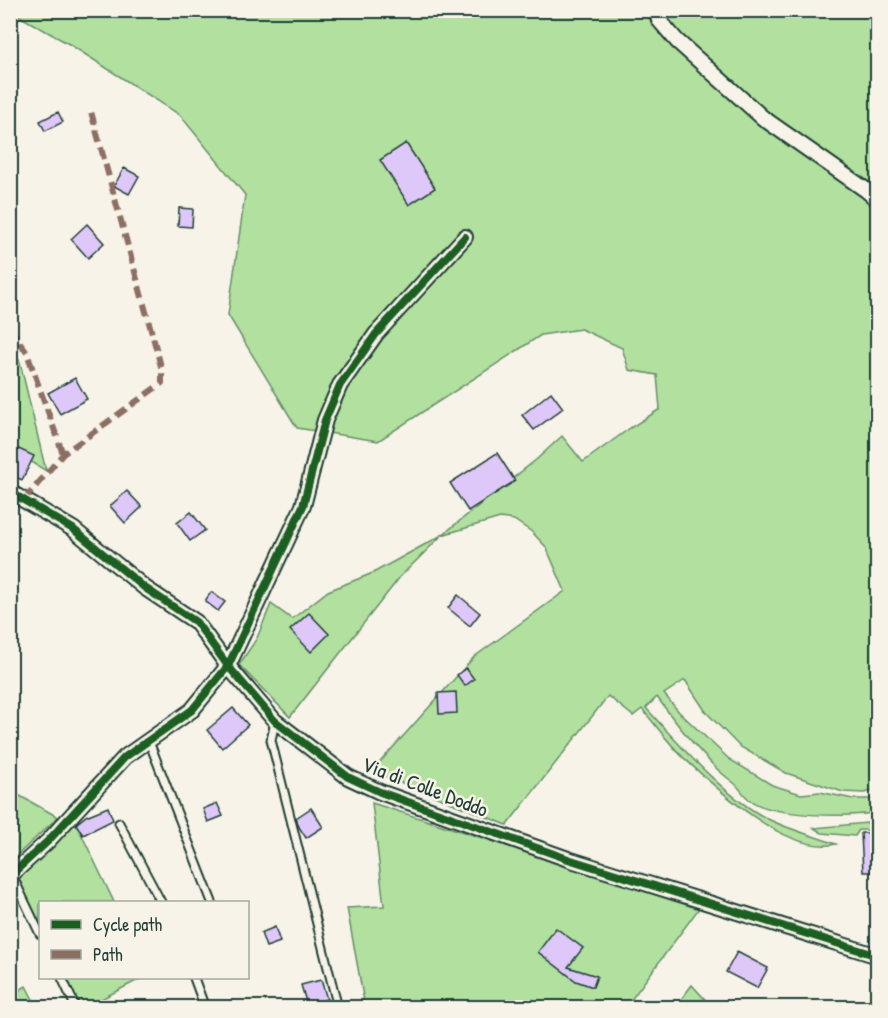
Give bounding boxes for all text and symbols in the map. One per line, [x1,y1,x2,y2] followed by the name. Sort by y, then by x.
[358,749,492,824] street label: Via di Colle Doddo
[39,901,249,979] legend
[93,912,163,937] text: Cycle path
[93,942,123,967] text: Path

